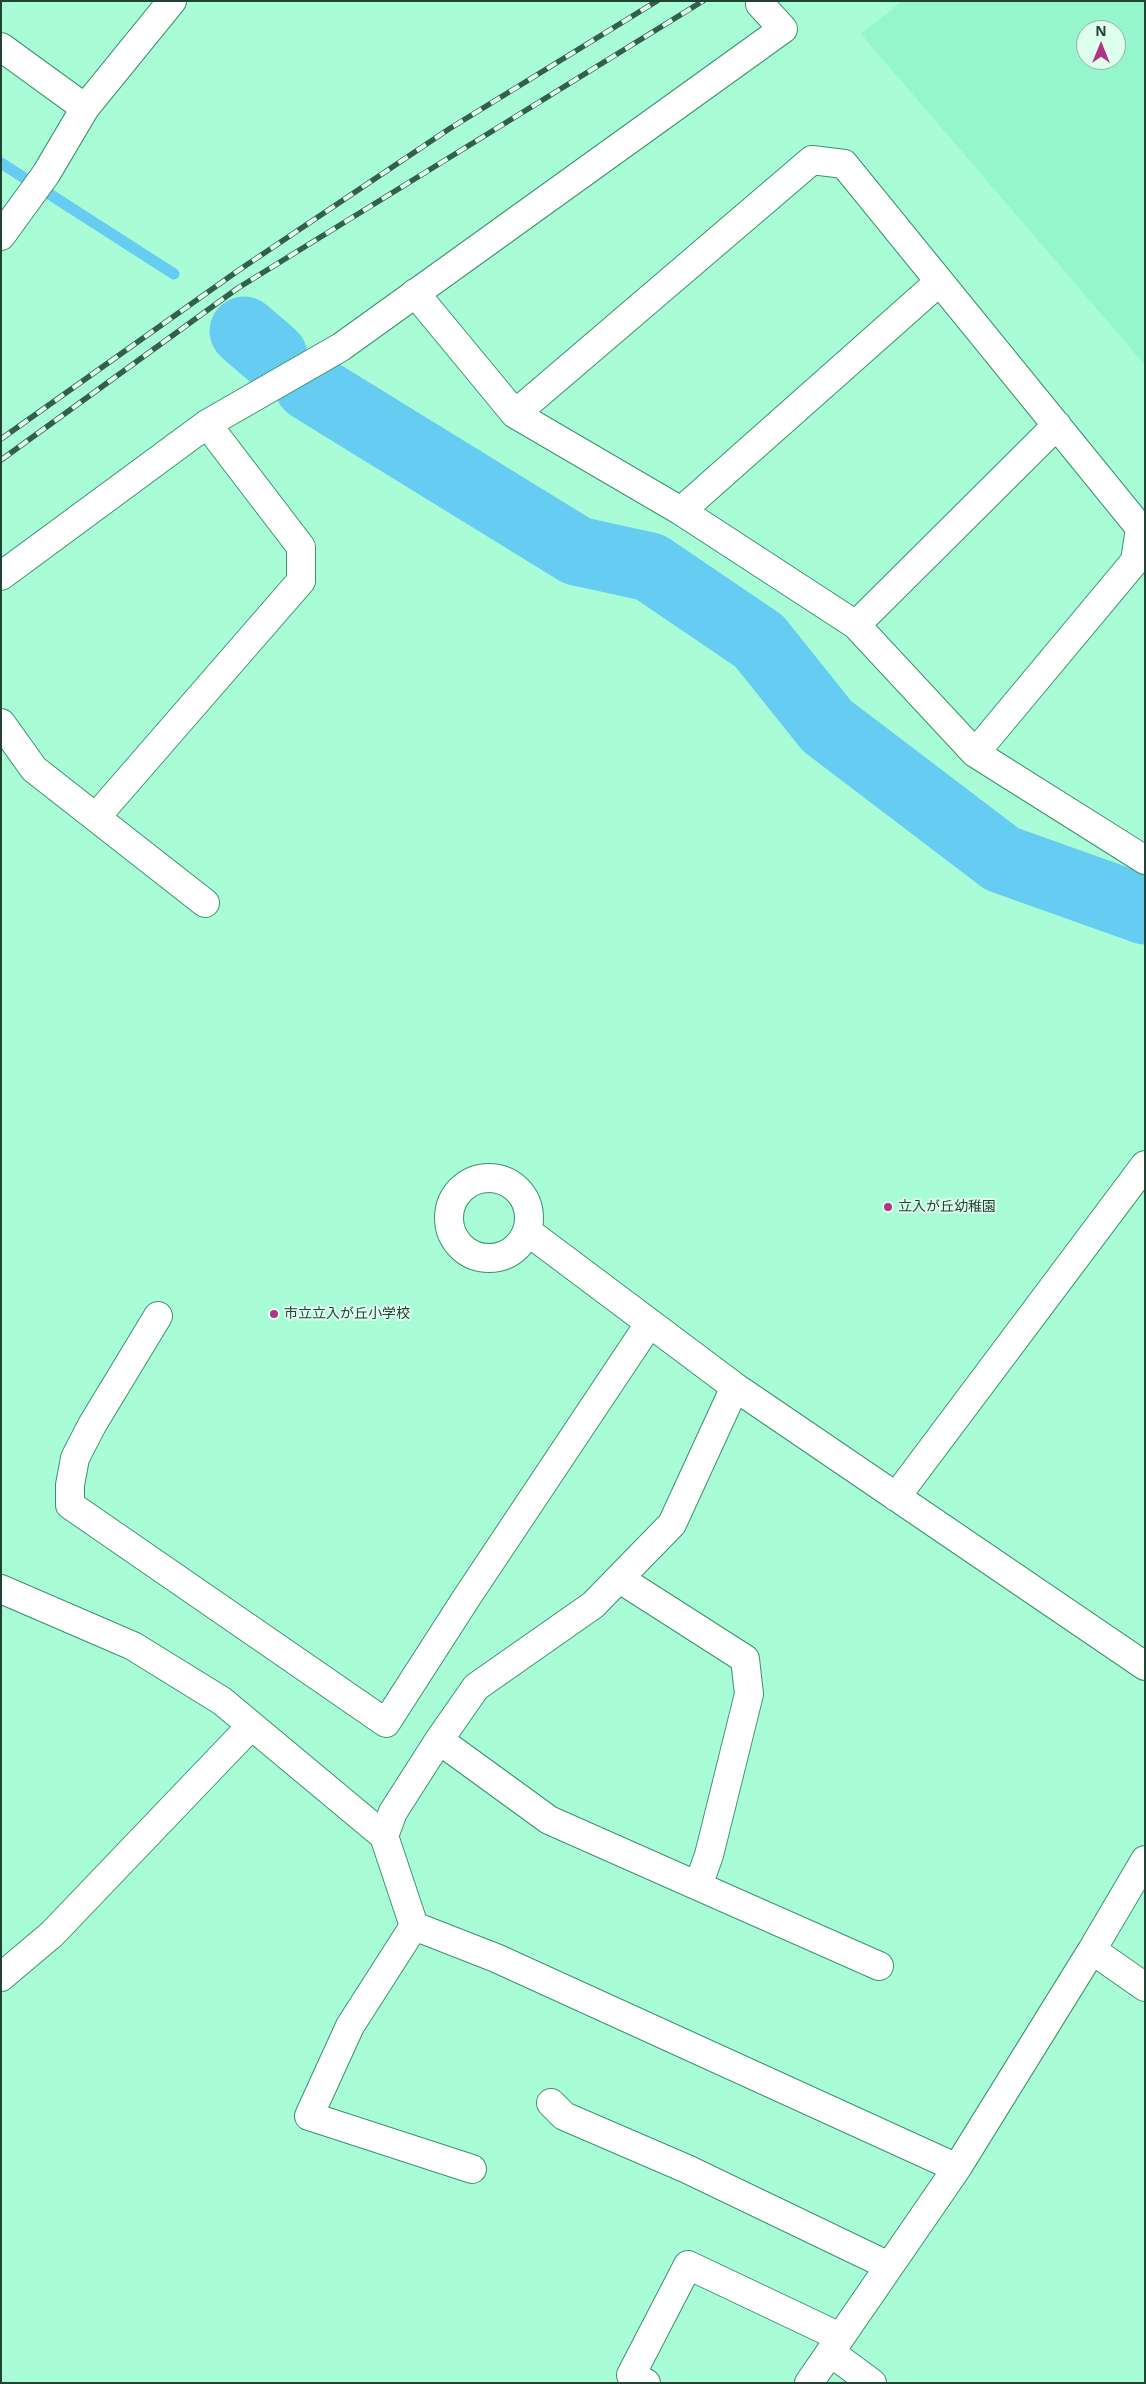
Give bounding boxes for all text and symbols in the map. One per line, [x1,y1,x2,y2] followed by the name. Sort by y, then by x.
[1076,20,1126,70] north arrow
[1095,21,1107,40] text: N
[898,1199,996,1215] place label: 立入が丘幼稚園
[882,1201,894,1213] marker: 立入が丘幼稚園
[284,1306,410,1322] place label: 市立立入が丘小学校
[268,1308,280,1320] marker: 市立立入が丘小学校

